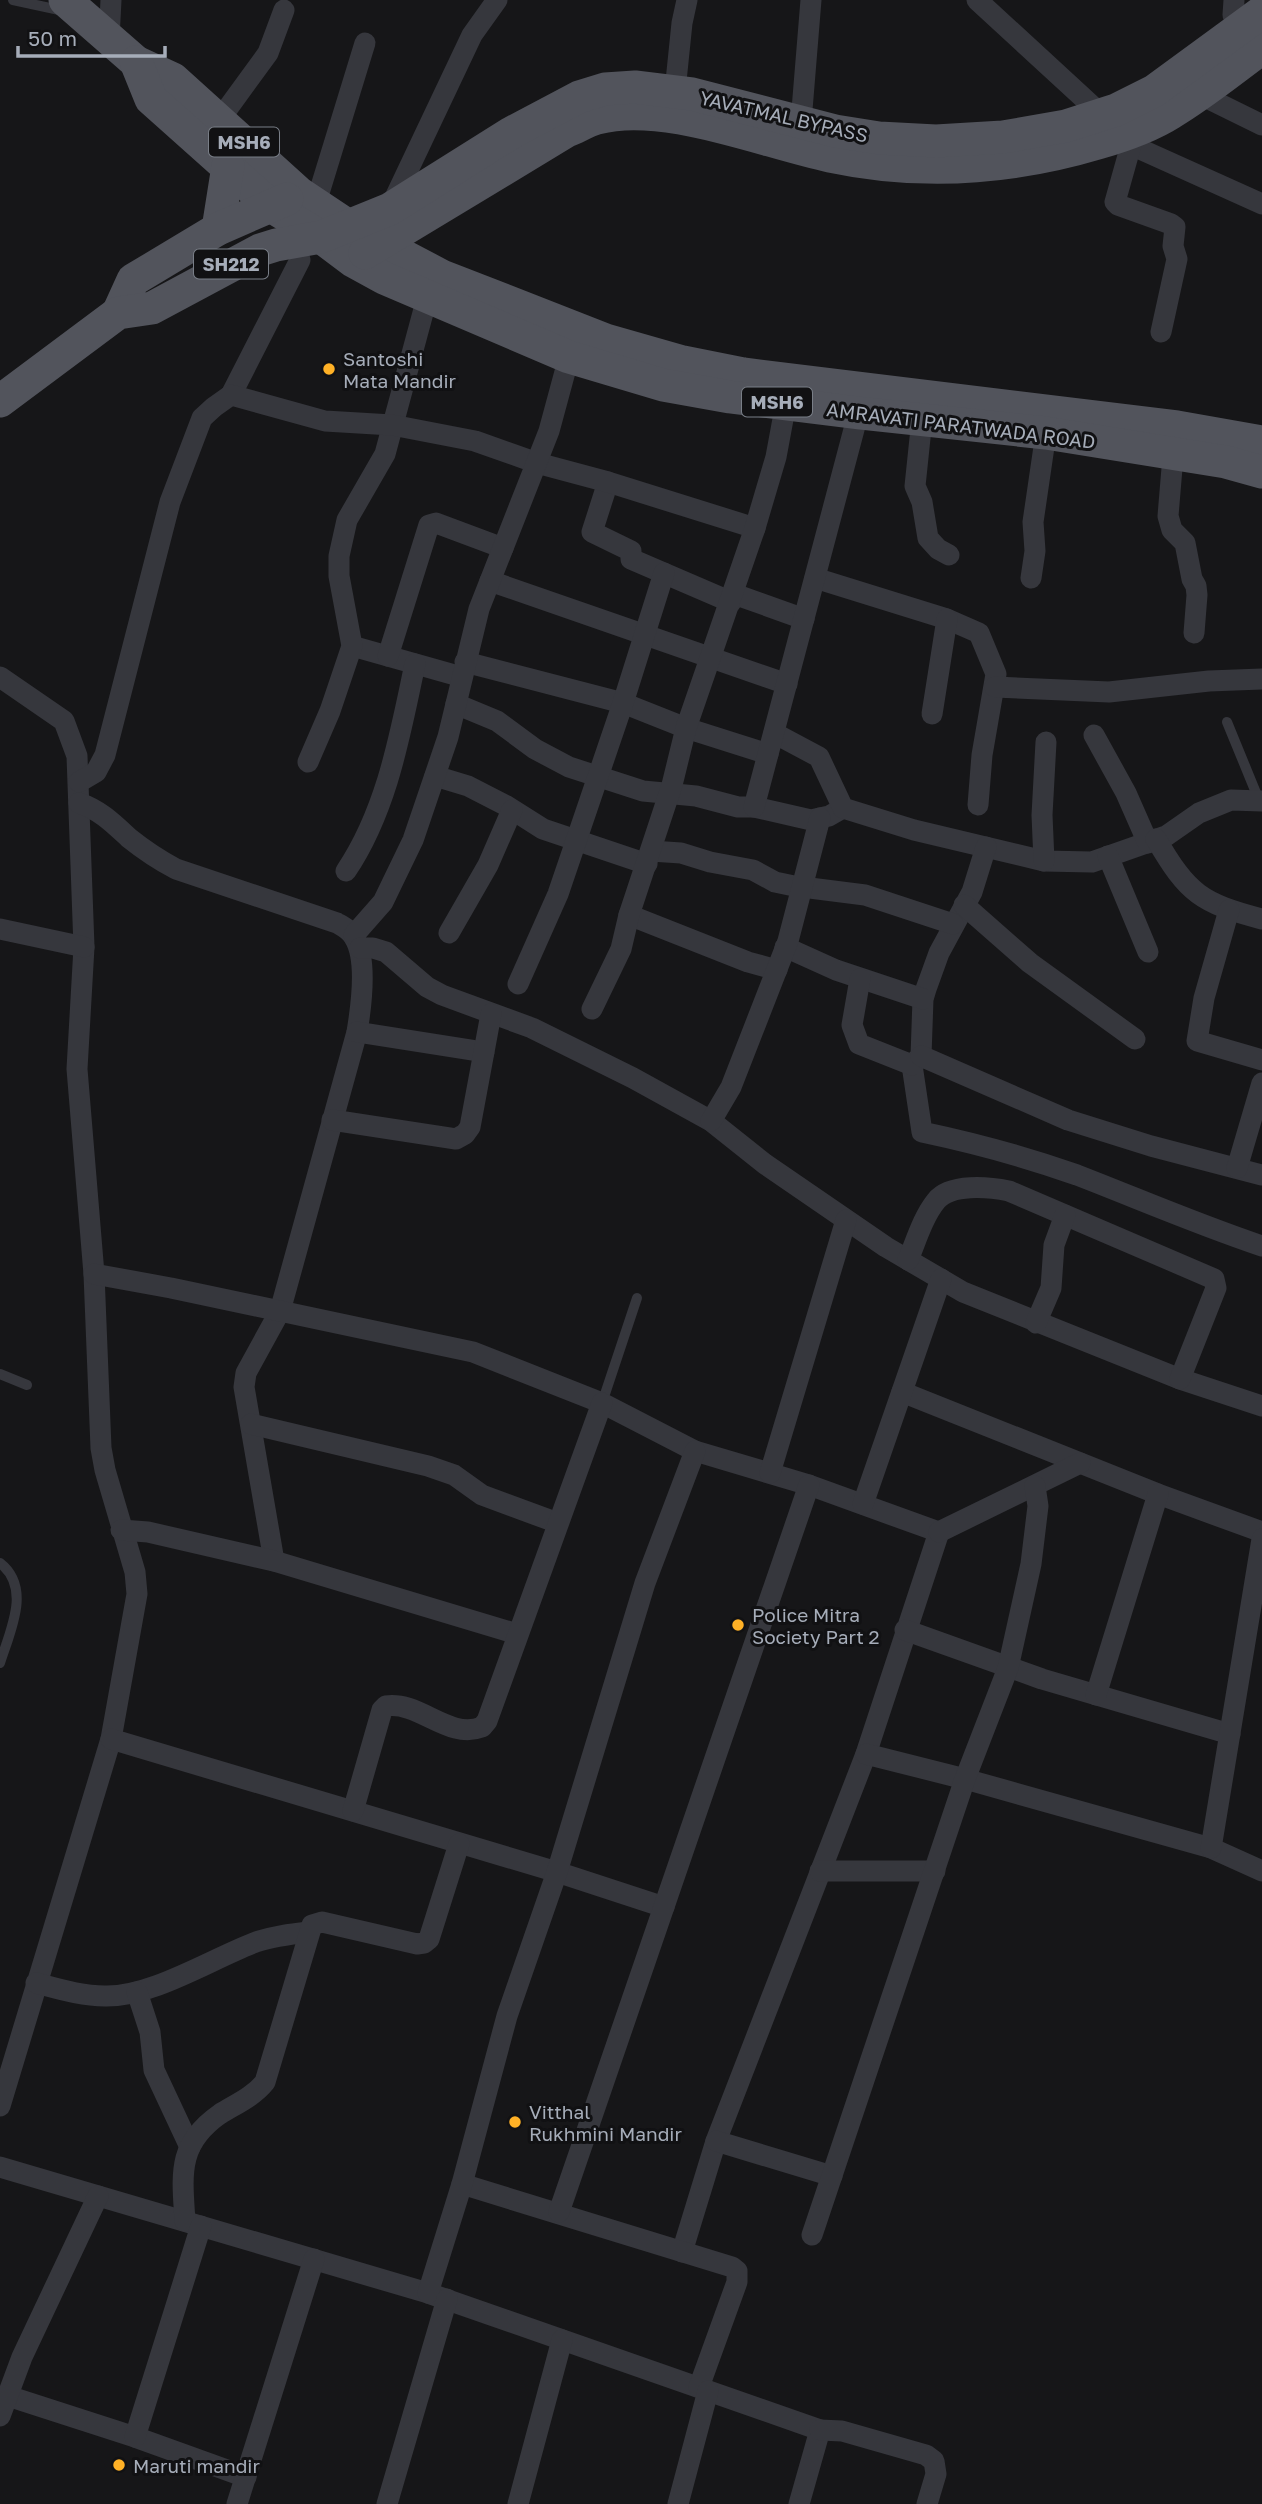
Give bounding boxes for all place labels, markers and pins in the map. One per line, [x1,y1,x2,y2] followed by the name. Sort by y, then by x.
[343,347,457,392] place label: Santoshi Mata Mandir
[321,361,337,377] marker: Santoshi Mata Mandir
[752,1603,880,1648] place label: Police Mitra Society Part 2
[730,1617,746,1633] marker: Police Mitra Society Part 2
[529,2100,682,2145] place label: Vitthal Rukhmini Mandir
[507,2114,523,2130] marker: Vitthal Rukhmini Mandir
[133,2454,260,2477] place label: Maruti mandir
[111,2457,127,2473] marker: Maruti mandir

